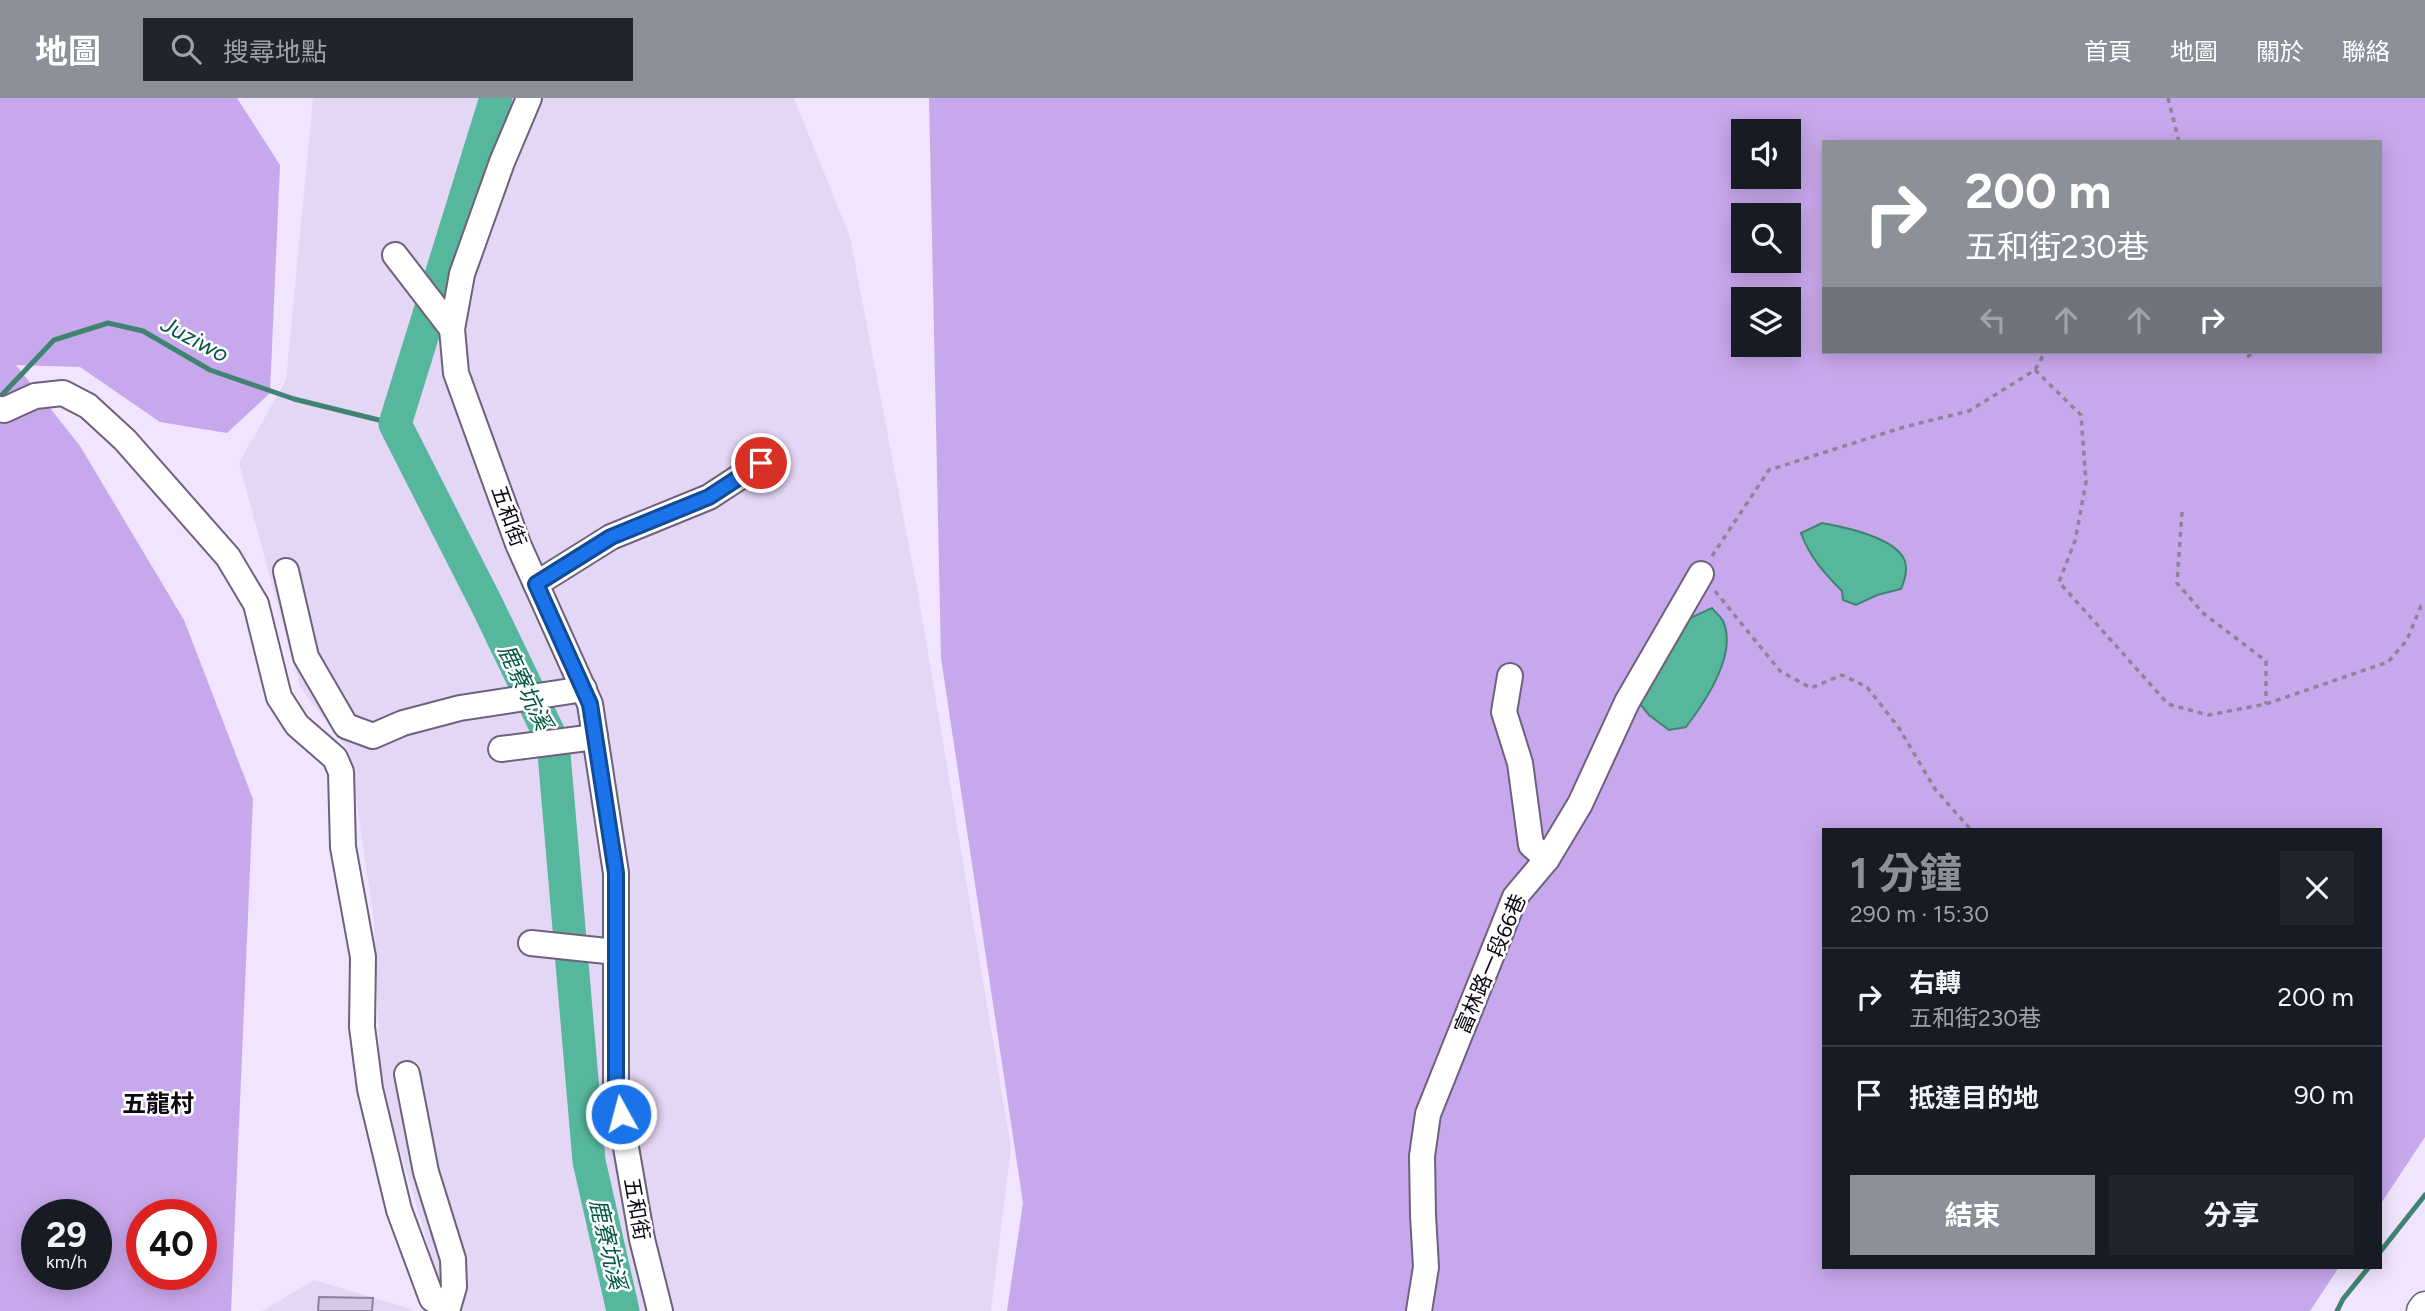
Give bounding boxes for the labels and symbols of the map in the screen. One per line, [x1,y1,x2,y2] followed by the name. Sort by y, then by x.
[156,309,234,368] water label: Juziwo
[731,433,791,493] pin
[486,482,532,550] street label: 五和街
[492,640,559,737] water label: 鹿寮坑溪
[1449,890,1531,1038] street label: 富林路一段66巷
[584,1077,658,1151] position arrow
[122,1089,194,1118] district label: 五龍村
[619,1176,655,1242] street label: 五和街
[584,1196,633,1295] water label: 鹿寮坑溪
[126,1199,217,1290] speed limit sign: 40

